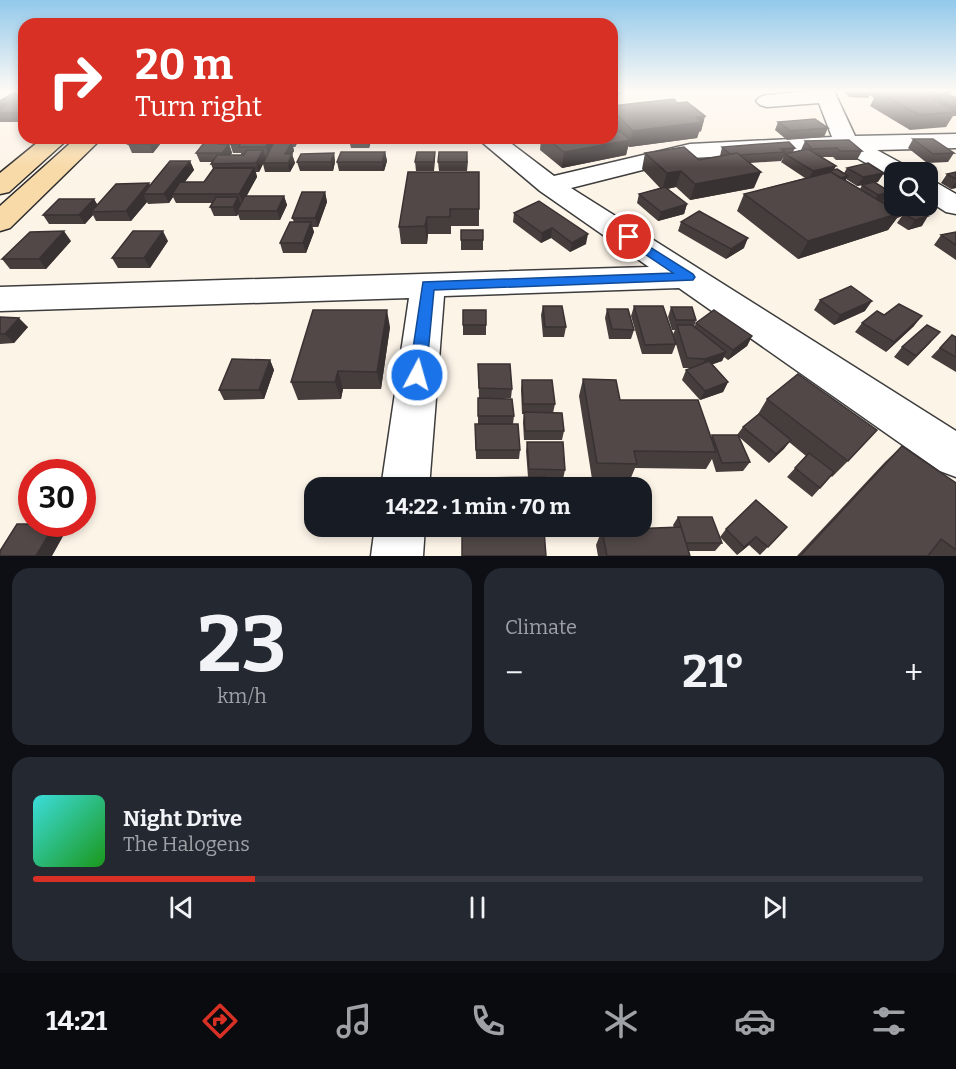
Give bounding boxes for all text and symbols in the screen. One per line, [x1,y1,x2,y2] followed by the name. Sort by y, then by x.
[135,40,233,90] text: 20 m
[36,42,114,120] icon: right
[135,91,262,123] text: Turn right
[884,162,938,216] map controls
[884,162,938,216] button: search
[603,211,654,262] pin
[612,220,645,253] icon: arrive
[385,343,449,407] position arrow
[18,459,96,537] speed limit sign: 30
[386,493,570,520] text: 14:22 · 1 min · 70 m
[198,598,286,692] text: 23
[505,615,577,639] text: Climate
[682,645,745,699] text: 21°
[505,653,523,693] text: −
[904,653,923,693] text: +
[217,684,267,708] text: km/h
[123,805,242,832] text: Night Drive
[123,832,250,856] text: The Halogens
[165,891,198,924] icon: previous
[461,891,494,924] icon: pause
[758,891,791,924] icon: next
[199,1000,241,1042] icon: directions
[333,1000,375,1042] icon: music
[467,1000,509,1042] icon: phone
[600,1000,642,1042] icon: climate
[734,1000,776,1042] icon: car
[868,1000,910,1042] icon: filters
[46,1005,107,1037] text: 14:21

